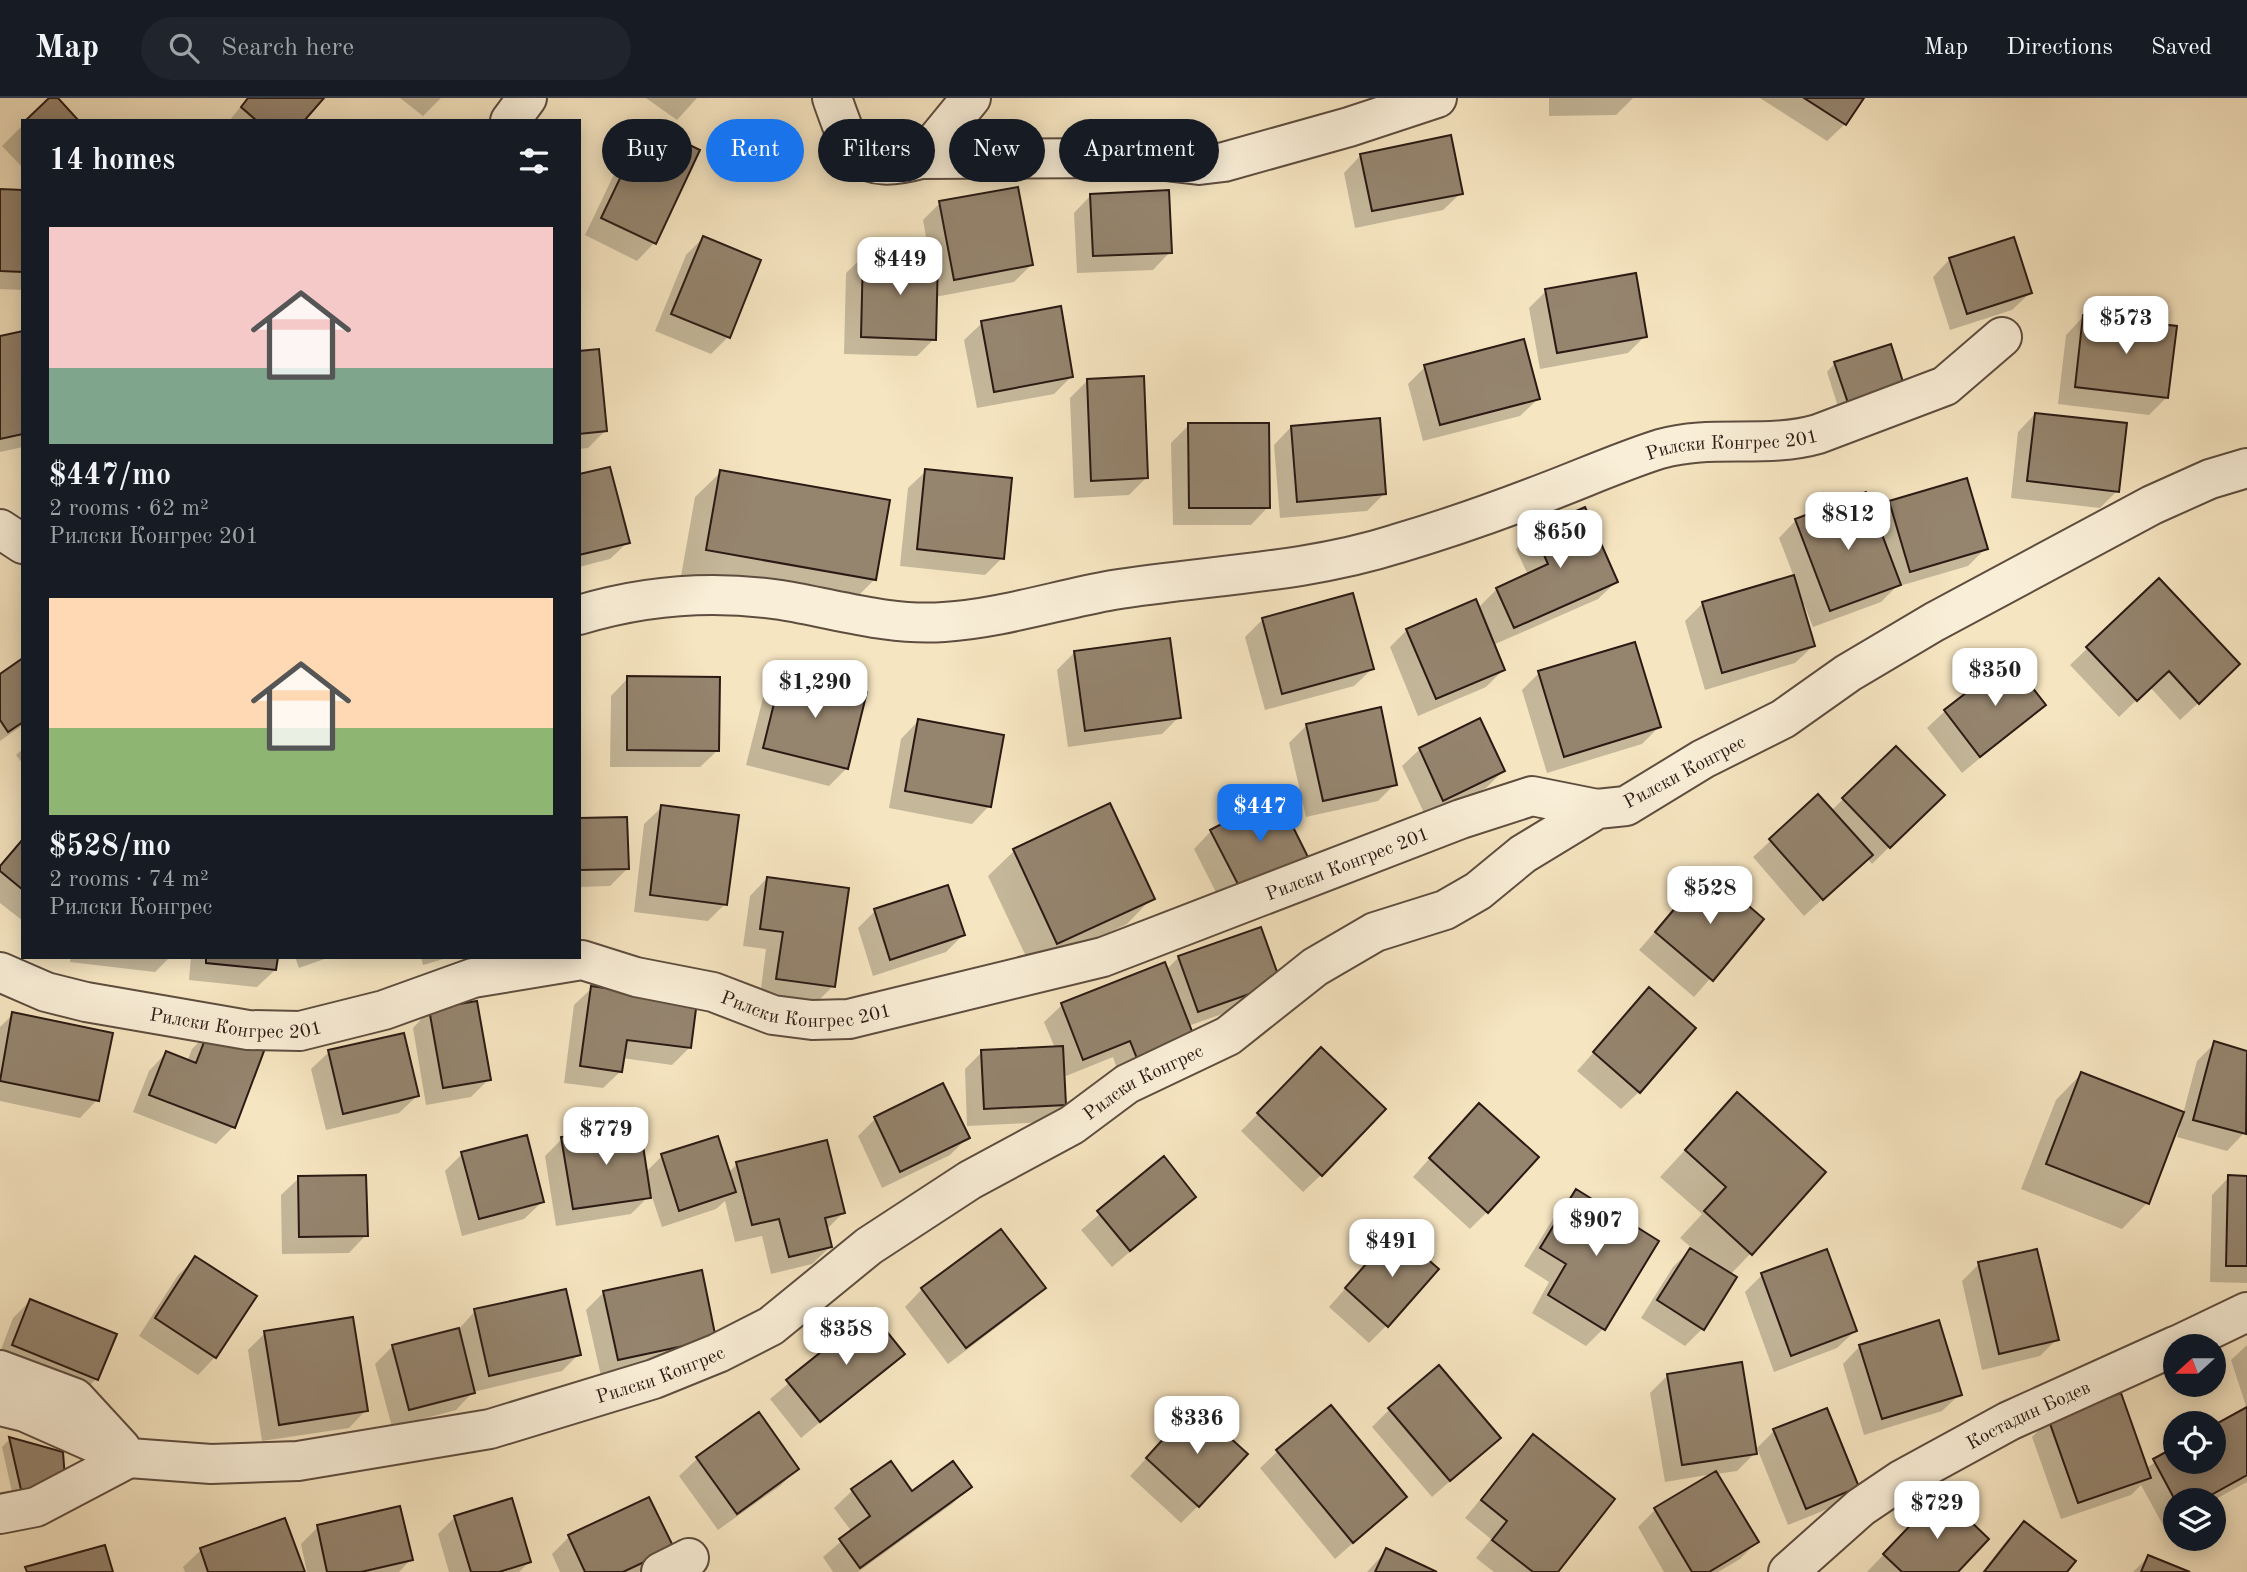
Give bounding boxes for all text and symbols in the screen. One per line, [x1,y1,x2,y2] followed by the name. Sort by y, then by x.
[141,17,631,80] search box
[165,29,203,67] icon: search
[35,32,99,65] text: Map
[221,35,354,61] text: Search here
[1924,36,1968,60] text: Map
[2006,36,2113,60] text: Directions
[2151,36,2212,60] text: Saved
[602,119,692,182] chip: Buy
[706,119,804,182] chip: Rent
[818,119,935,182] chip: Filters
[949,119,1045,182] chip: New
[1059,119,1219,182] chip: Apartment
[515,142,553,180] icon: filters
[49,146,175,176] text: 14 homes
[859,238,941,297] pin: $449
[873,248,927,271] text: $449
[238,272,364,398] icon: home
[2085,296,2167,356] pin: $573
[2099,307,2153,330] text: $573
[1644,427,1820,465] street label: Рилски Конгрес 201
[49,461,171,491] text: $447/mo
[1807,492,1889,552] pin: $812
[49,497,209,520] text: 2 rooms · 62 m²
[1821,503,1875,526] text: $812
[1519,510,1601,570] pin: $650
[1533,521,1587,544] text: $650
[49,525,259,548] text: Рилски Конгрес 201
[238,643,364,769] icon: home
[1954,648,2036,708] pin: $350
[1968,659,2022,682] text: $350
[758,660,872,720] pin: $1,290
[778,671,852,694] text: $1,290
[1621,733,1749,813] street label: Рилски Конгрес
[1219,784,1301,844] pin: $447
[1233,795,1287,818] text: $447
[1264,825,1432,905] street label: Рилски Конгрес 201
[49,832,171,862] text: $528/mo
[1669,866,1751,926] pin: $528
[49,868,209,891] text: 2 rooms · 74 m²
[1683,877,1737,900] text: $528
[49,896,212,919] text: Рилски Конгрес
[718,989,893,1032] street label: Рилски Конгрес 201
[148,1006,324,1043] street label: Рилски Конгрес 201
[1081,1042,1207,1125] street label: Рилски Конгрес
[565,1108,647,1167] pin: $779
[579,1118,633,1141] text: $779
[1555,1198,1637,1258] pin: $907
[1569,1209,1623,1232] text: $907
[1351,1220,1433,1279] pin: $491
[1365,1230,1419,1253] text: $491
[805,1308,887,1367] pin: $358
[819,1318,873,1341] text: $358
[2163,1334,2226,1396] north arrow
[2163,1334,2226,1551] map controls
[594,1344,728,1408] street label: Рилски Конгрес
[1964,1379,2094,1454] street label: Костадин Бодев
[1156,1396,1238,1456] pin: $336
[1170,1407,1224,1430] text: $336
[2163,1411,2226,1474] button: locate
[1896,1482,1978,1541] pin: $729
[2163,1488,2226,1551] button: layers
[1910,1492,1964,1515] text: $729

